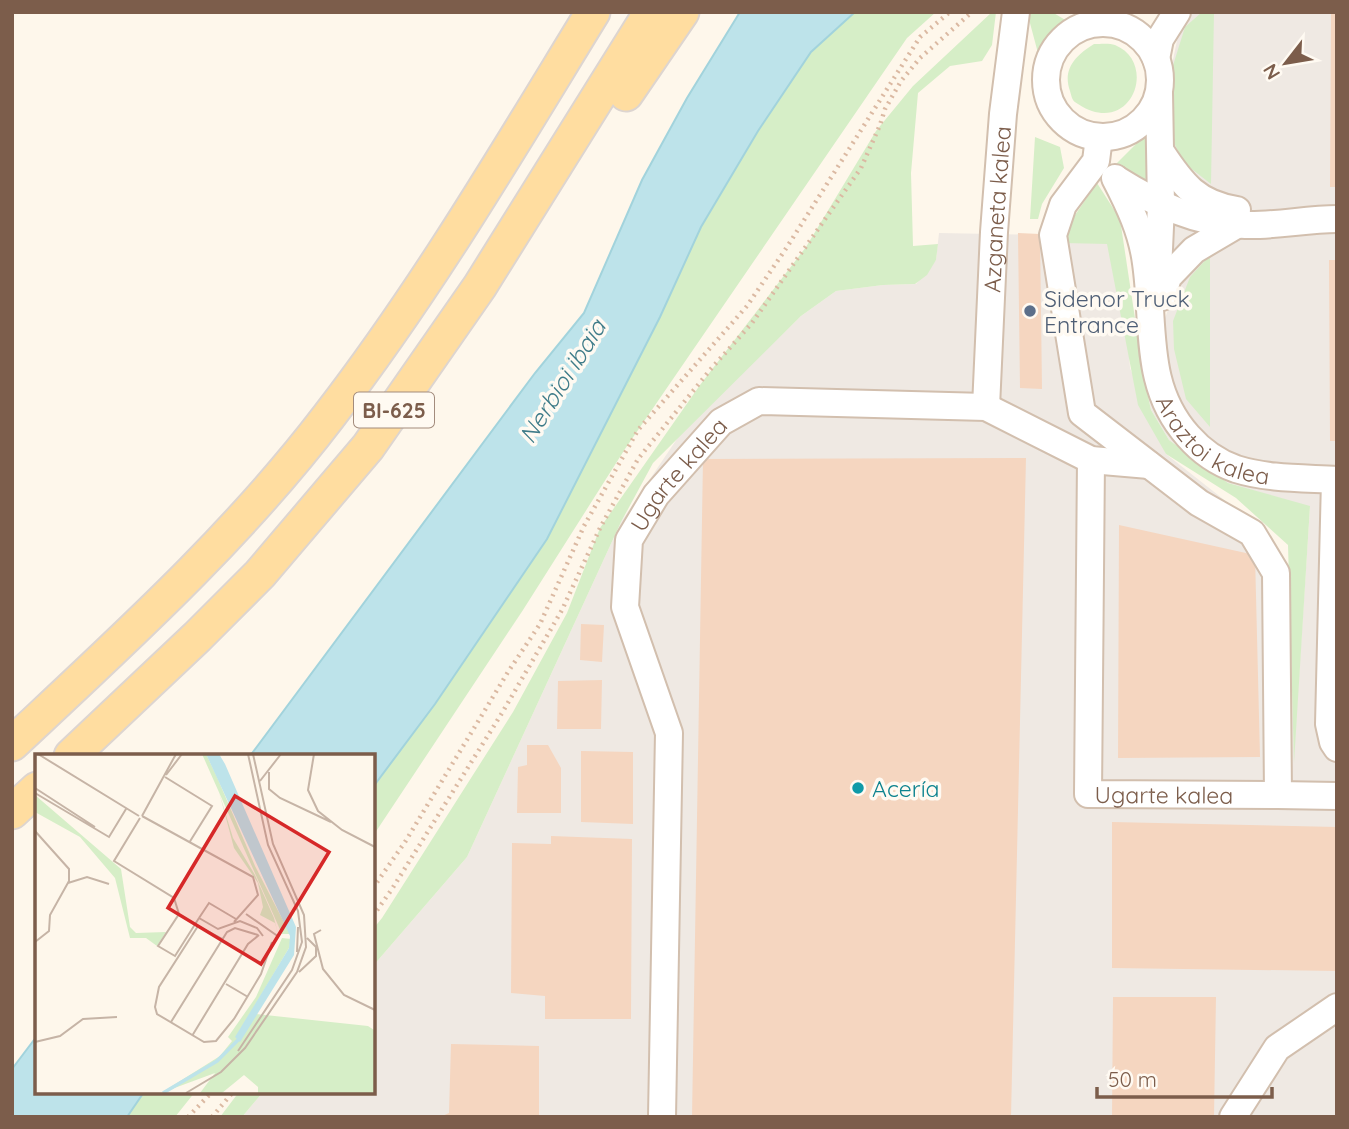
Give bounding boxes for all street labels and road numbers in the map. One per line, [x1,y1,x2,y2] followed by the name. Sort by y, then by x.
[977,125,1017,293] street label: Azganeta kalea
[1150,391,1272,490] street label: Araztoi kalea
[354,392,434,428] road number: BI-625
[623,411,733,536] street label: Ugarte kalea
[1095,780,1233,809] street label: Ugarte kalea

